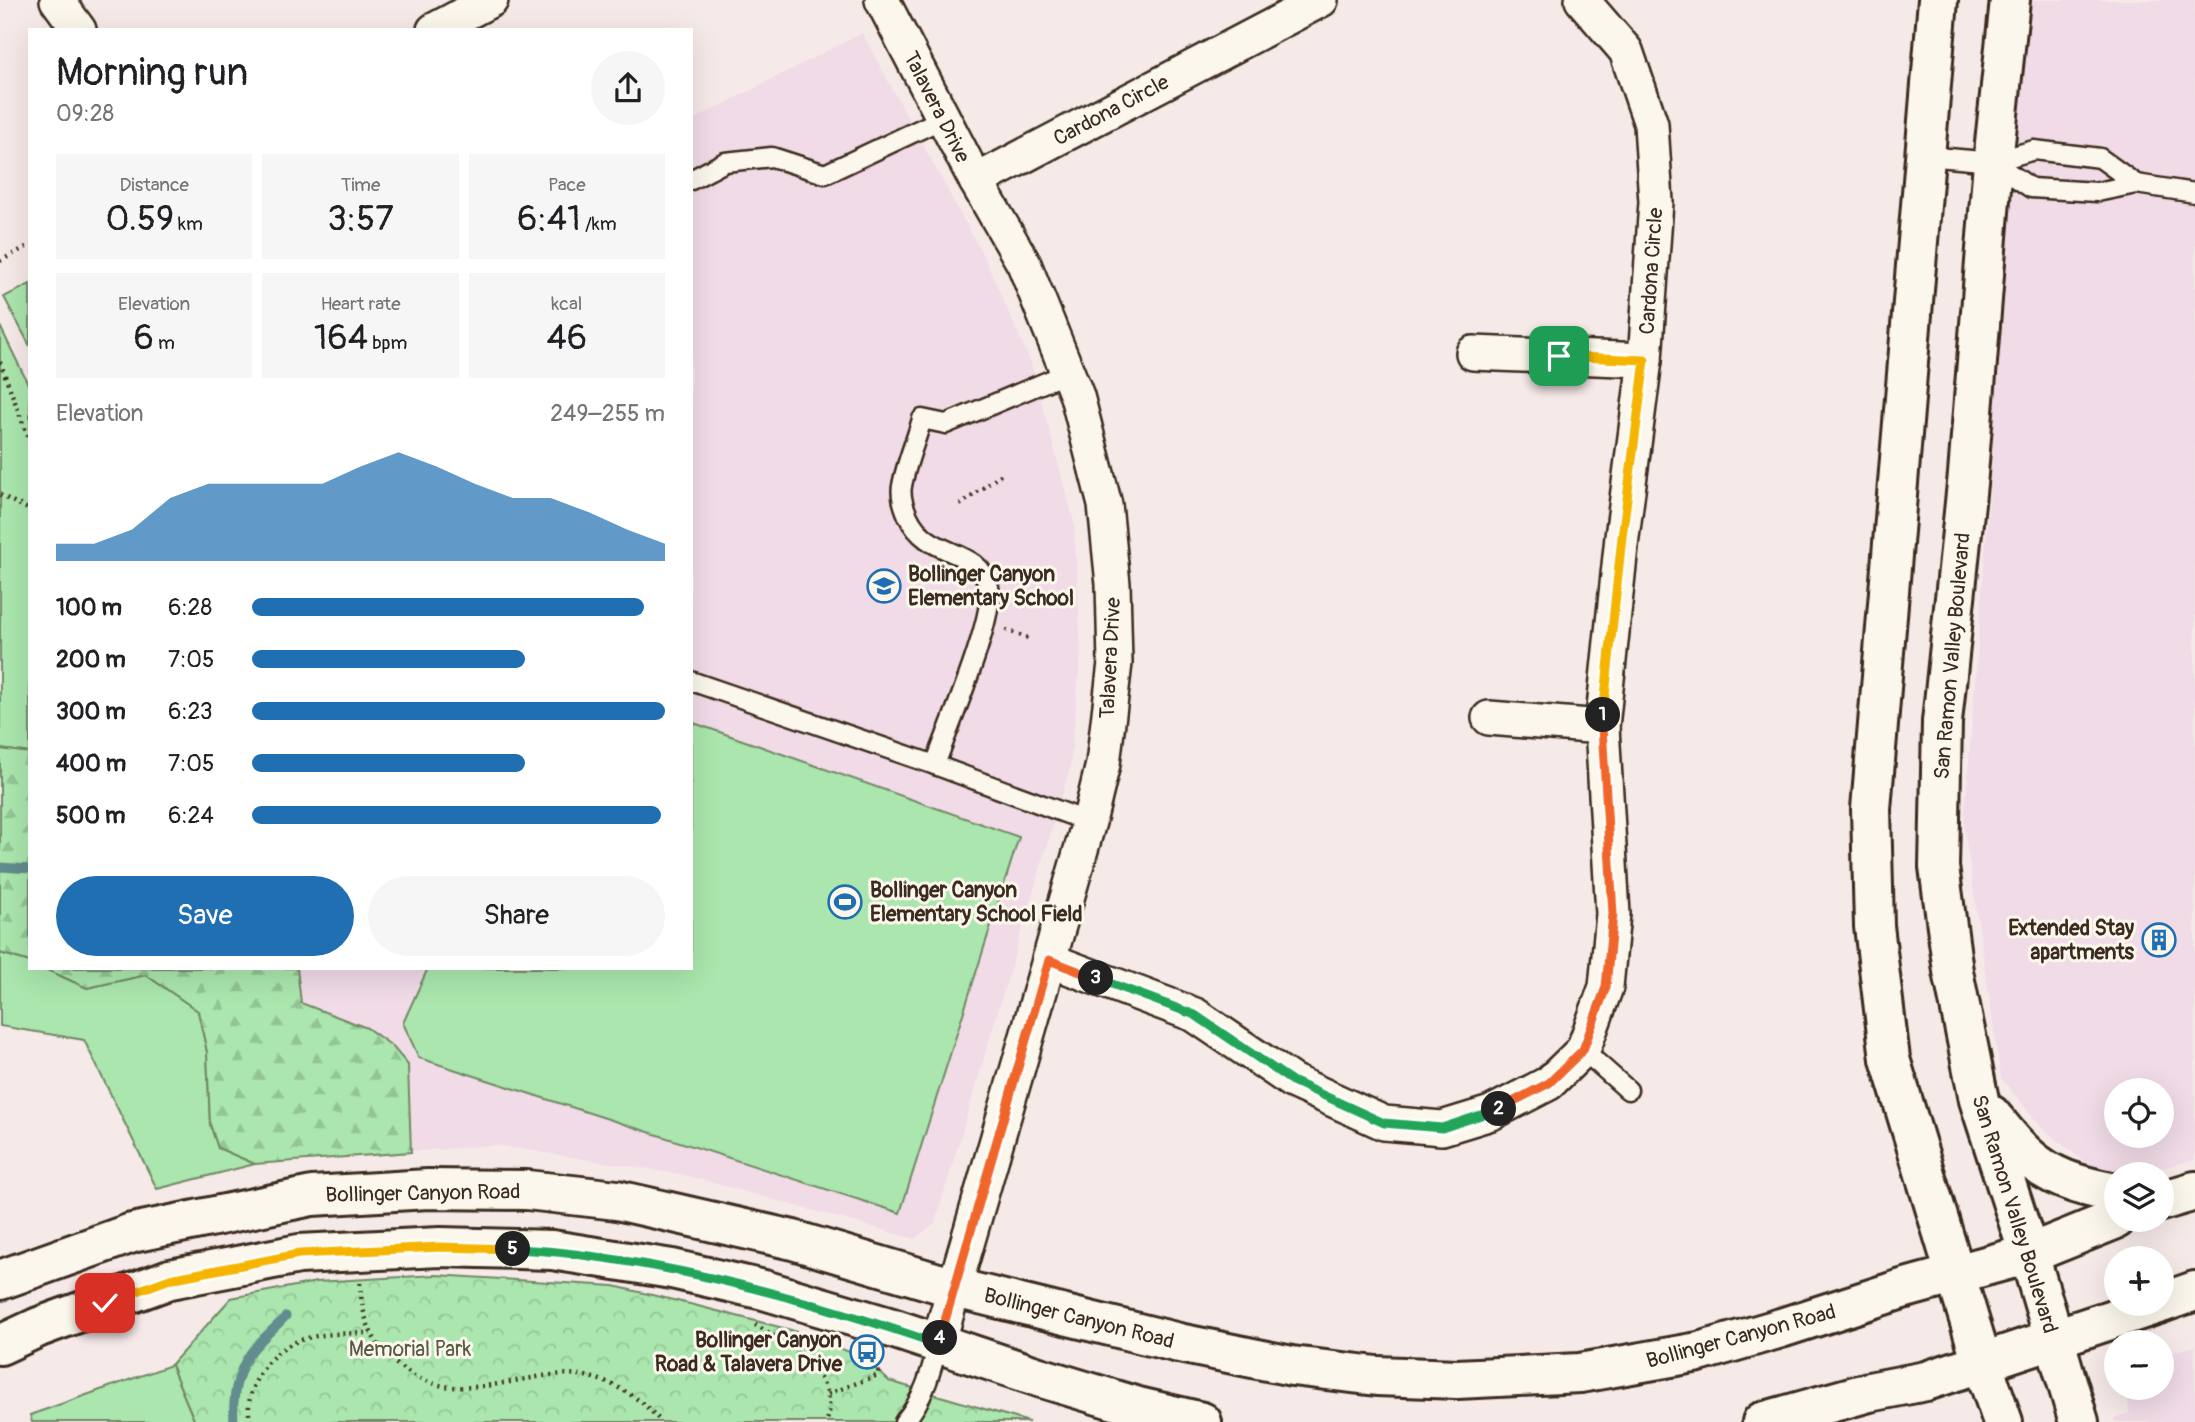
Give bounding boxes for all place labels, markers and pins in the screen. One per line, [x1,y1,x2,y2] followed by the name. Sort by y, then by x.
[1529,326,1589,386] pin
[908,561,1074,612] place label: Bollinger Canyon Elementary School
[865,567,903,605] school or university icon: Bollinger Canyon Elementary School
[1586,698,1620,732] pin: 1
[870,877,1082,928] place label: Bollinger Canyon Elementary School Field
[826,883,864,921] sports icon: Bollinger Canyon Elementary School Field
[2008,915,2135,966] place label: Extended Stay apartments
[2140,921,2178,959] building icon: Extended Stay apartments
[1078,960,1114,996] pin: 3
[1482,1092,1516,1126] pin: 2
[496,1232,530,1266] pin: 5
[75,1273,135,1333] pin
[922,1320,958,1356] pin: 4
[655,1327,843,1378] place label: Bollinger Canyon Road & Talavera Drive
[848,1333,886,1371] bus stop icon: Bollinger Canyon Road & Talavera Drive

